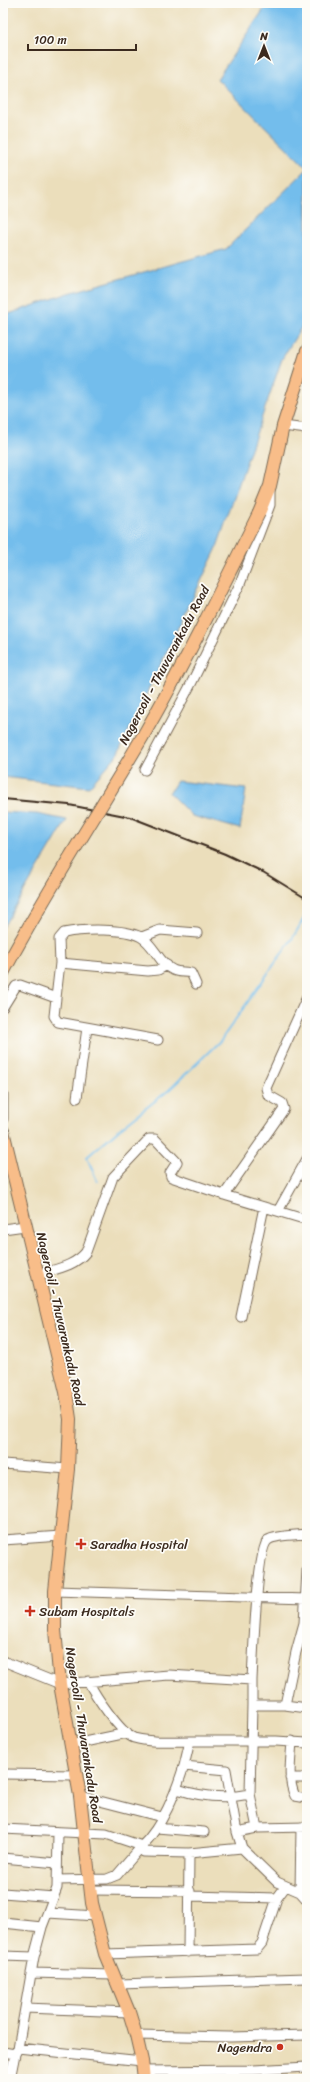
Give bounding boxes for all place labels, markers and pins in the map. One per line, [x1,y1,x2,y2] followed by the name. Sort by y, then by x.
[90,1533,188,1556] place label: Saradha Hospital
[75,1538,87,1550] marker: Saradha Hospital
[39,1600,135,1623] place label: Subam Hospitals
[24,1605,36,1617] marker: Subam Hospitals
[218,2036,272,2059] place label: Nagendra
[275,2042,285,2052] marker: Nagendra

